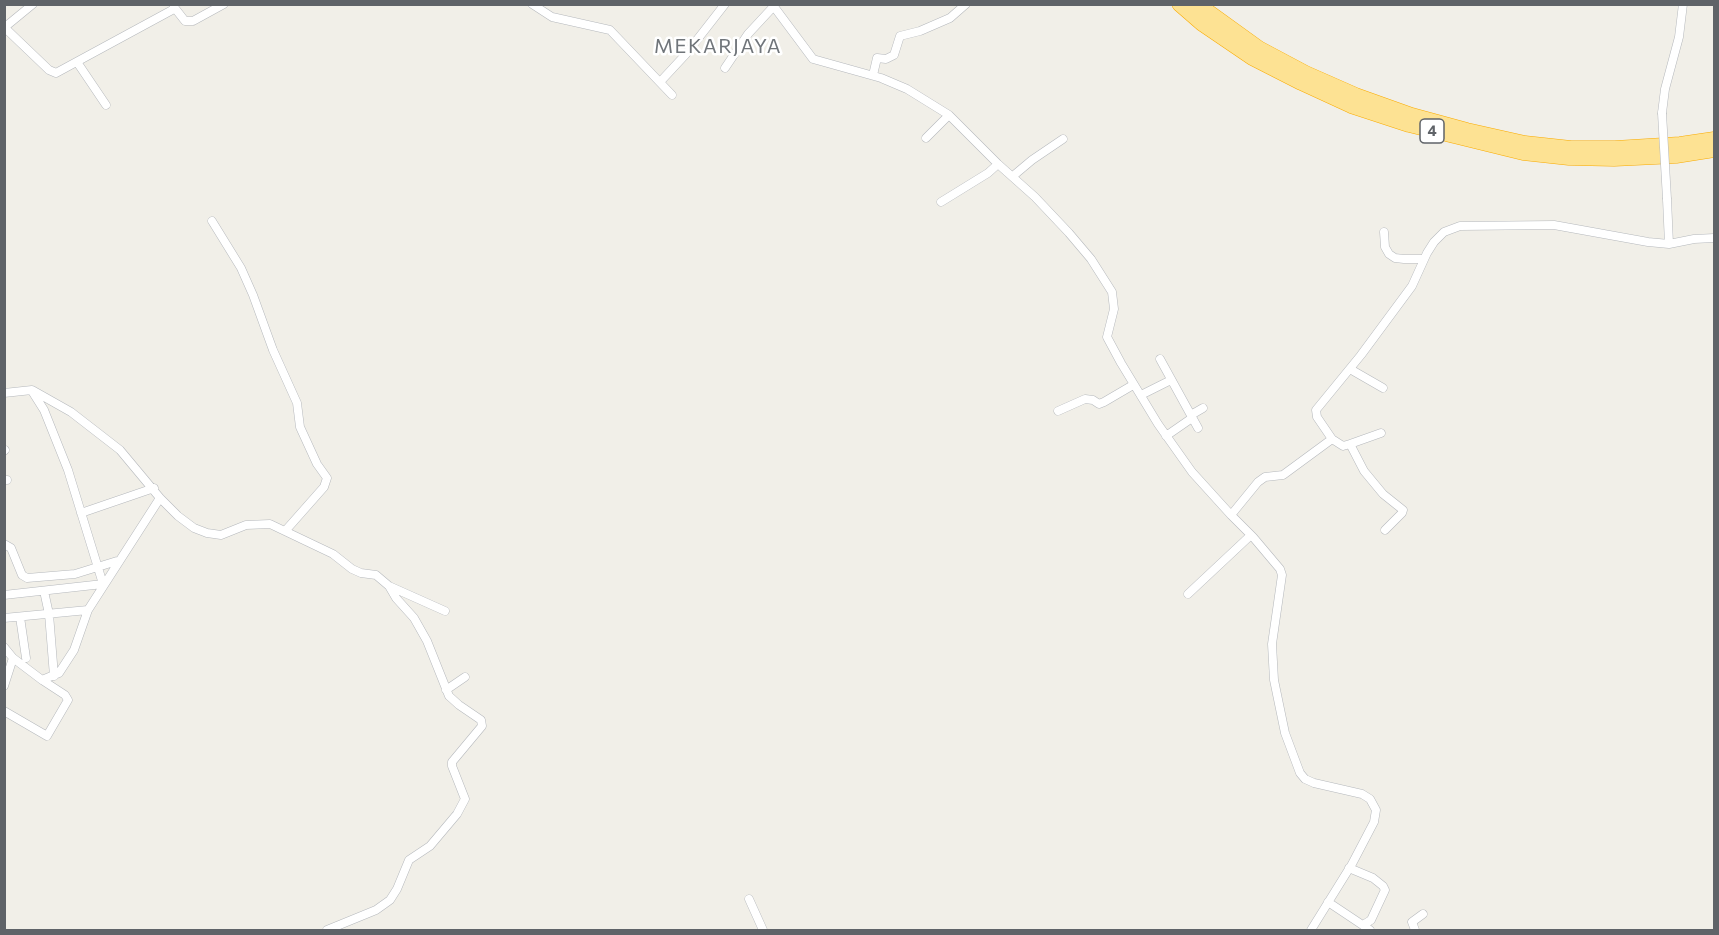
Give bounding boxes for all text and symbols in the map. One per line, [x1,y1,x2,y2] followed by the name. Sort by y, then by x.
[654,34,782,58] district label: MEKARJAYA
[1420,119,1444,143] road number: 4

